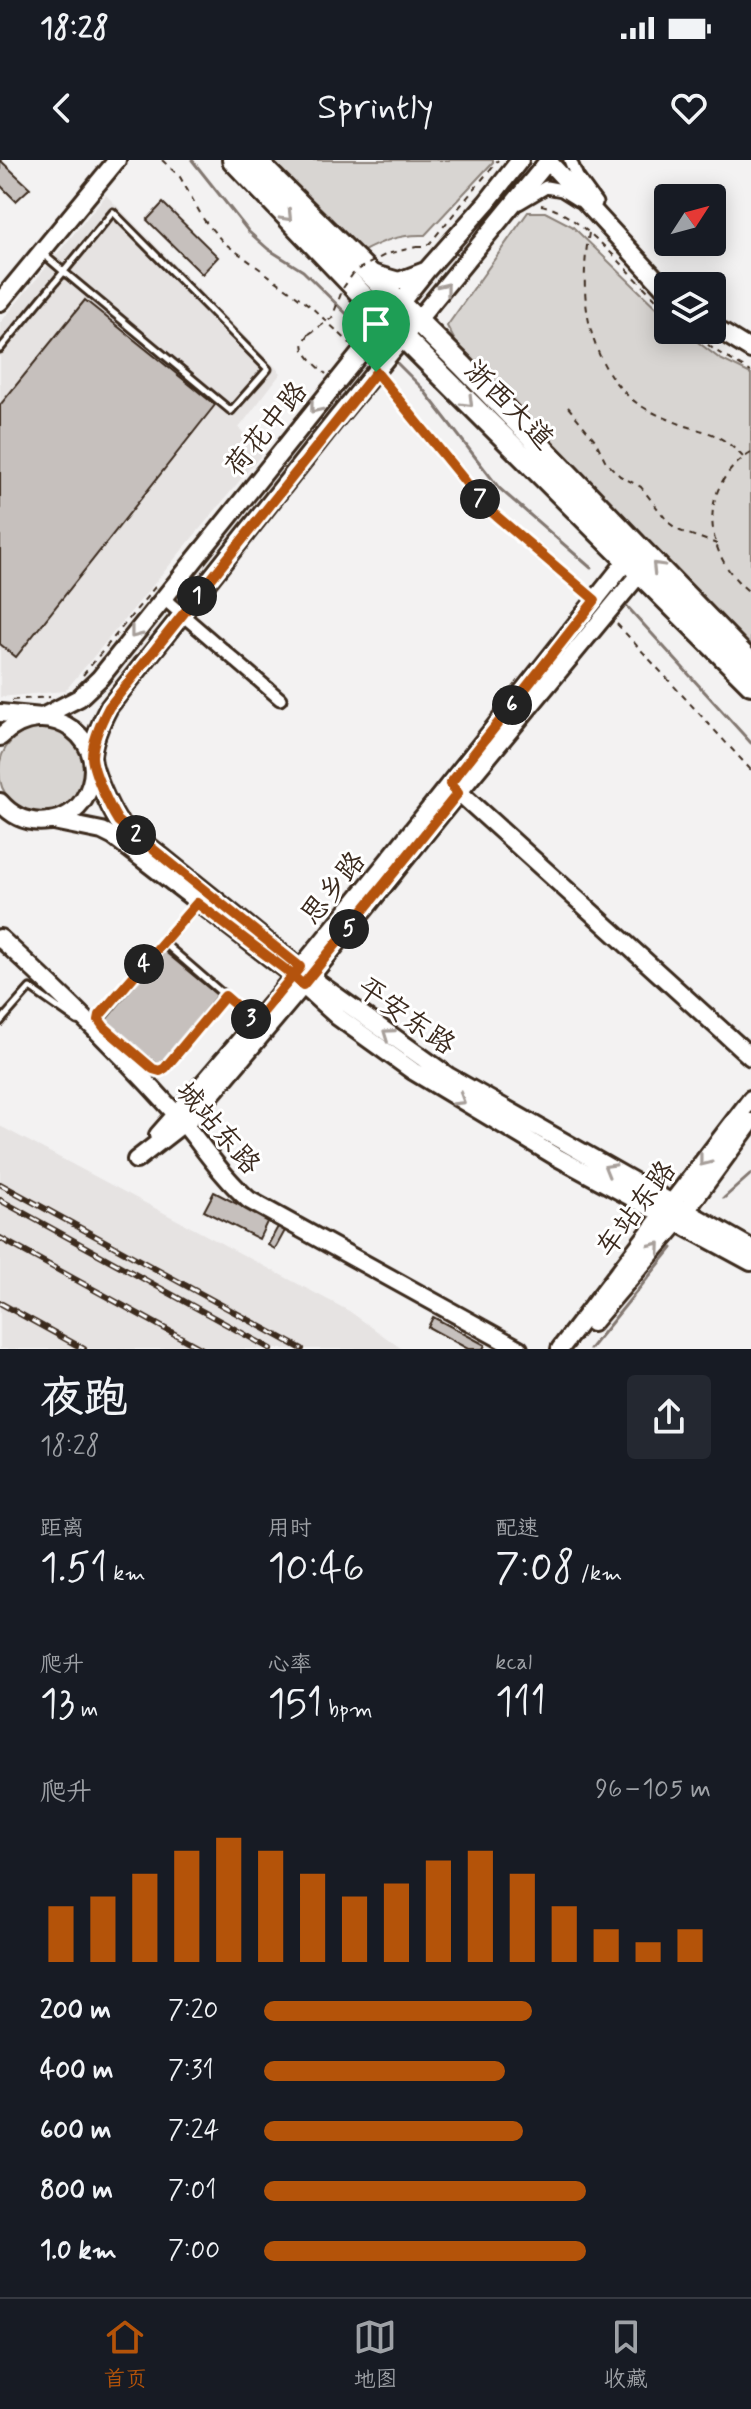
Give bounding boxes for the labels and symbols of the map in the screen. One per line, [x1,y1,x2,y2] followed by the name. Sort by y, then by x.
[654,184,726,256] north arrow
[277,207,292,221] one-way arrow
[435,283,450,297] one-way arrow
[342,290,410,372] pin
[456,353,561,458] street label: 浙西大道
[217,374,317,485] street label: 荷花中路
[459,393,474,407] one-way arrow
[310,399,325,413] one-way arrow
[460,479,500,519] pin: 7
[652,562,667,576] one-way arrow
[177,576,217,616] pin: 1
[131,624,145,639] one-way arrow
[492,685,532,725] pin: 6
[116,815,156,855] pin: 2
[293,844,375,933] street label: 思乡路
[329,909,369,949] pin: 5
[124,944,164,984] pin: 4
[349,970,462,1064] street label: 平安东路
[231,999,271,1039] pin: 3
[382,1029,396,1044] one-way arrow
[166,1074,268,1183] street label: 城站东路
[451,1090,465,1105] one-way arrow
[699,1152,713,1166] one-way arrow
[589,1154,685,1265] street label: 车站东路
[603,1163,618,1179] one-way arrow
[646,1241,661,1256] one-way arrow

